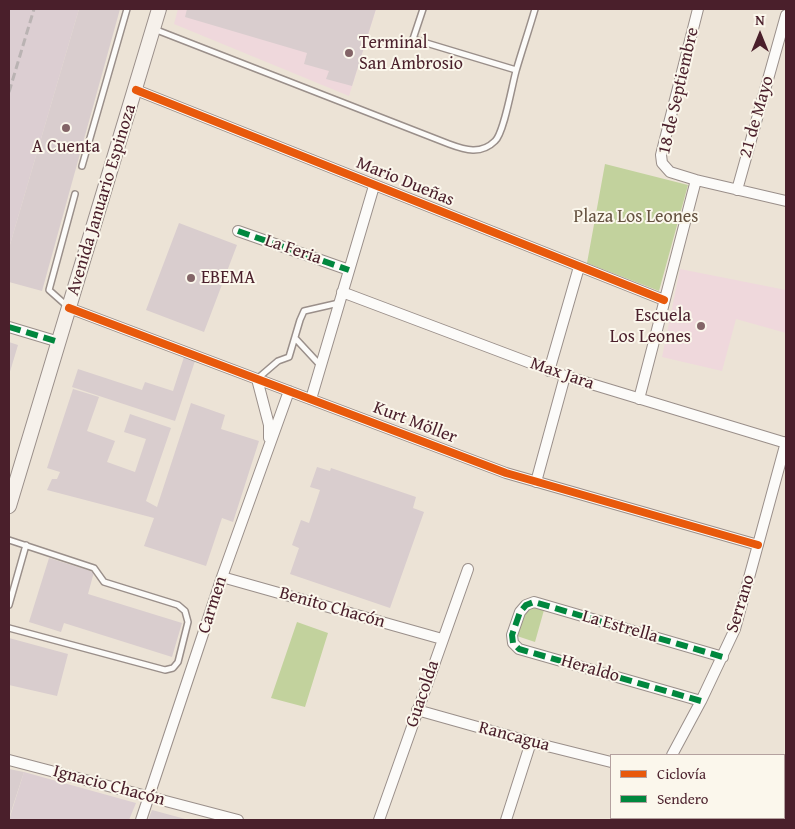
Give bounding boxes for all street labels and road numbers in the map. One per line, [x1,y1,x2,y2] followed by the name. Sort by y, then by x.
[654,25,704,157] street label: 18 de Septiembre
[735,73,779,161] street label: 21 de Mayo
[63,102,141,298] street label: Avenida Januario Espinoza
[353,153,457,211] street label: Mario Dueñas
[262,230,324,270] street label: La Feria
[527,353,597,395] street label: Max Jara
[370,397,460,449] street label: Kurt Möller
[722,572,760,636] street label: Serrano
[194,574,232,636] street label: Carmen
[277,583,387,633] street label: Benito Chacón
[580,606,660,648] street label: La Estrella
[558,650,622,688] street label: Heraldo
[402,658,444,730] street label: Guacolda
[476,717,552,757] street label: Rancagua
[51,761,167,811] street label: Ignacio Chacón

